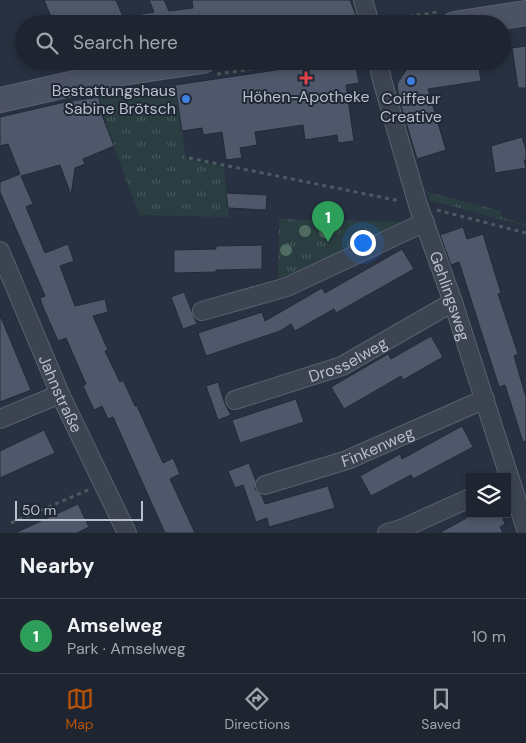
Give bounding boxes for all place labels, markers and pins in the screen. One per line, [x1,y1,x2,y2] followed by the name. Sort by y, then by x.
[300,72,312,84] marker: Höhen-Apotheke
[405,75,417,87] marker: Coiffeur Creative
[52,80,176,119] place label: Bestattungshaus Sabine Brötsch
[243,86,369,107] place label: Höhen-Apotheke
[380,88,442,127] place label: Coiffeur Creative
[180,93,192,105] marker: Bestattungshaus Sabine Brötsch
[312,201,344,242] pin: 1

